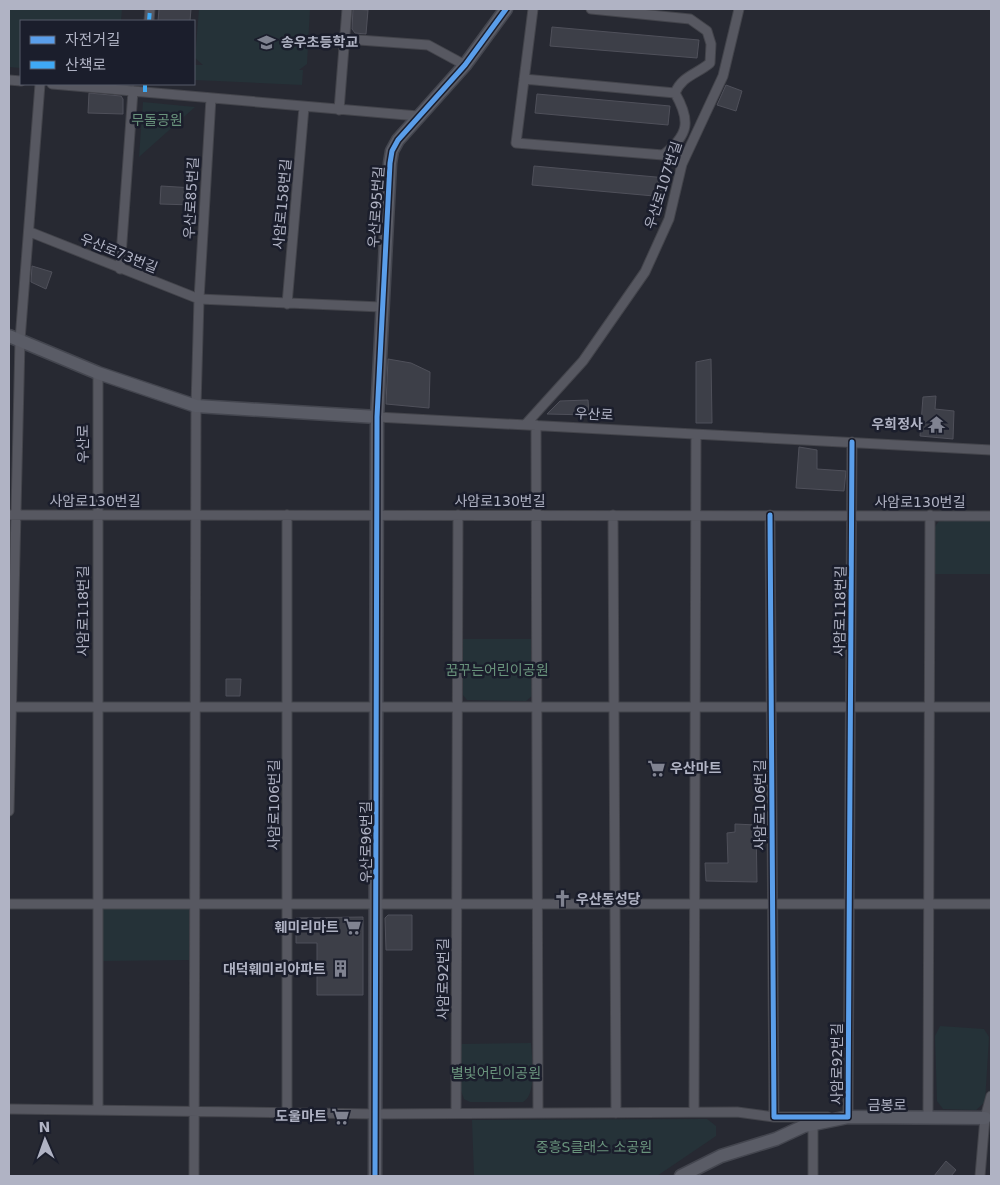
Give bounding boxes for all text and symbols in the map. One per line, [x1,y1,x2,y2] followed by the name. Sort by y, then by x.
[20,20,195,85] legend
[65,31,120,49] text: 자전거길
[257,32,277,52] school or university icon: 송우초등학교
[281,34,358,50] place label: 송우초등학교
[65,56,106,74] text: 산책로
[131,112,183,128] park label: 무돌공원
[641,139,685,231] street label: 우산로107번길
[181,157,201,239] street label: 우산로85번길
[270,158,294,250] street label: 사암로158번길
[365,165,387,249] street label: 우산로95번길
[78,230,160,276] street label: 우산로73번길
[574,405,614,423] street label: 우산로
[927,414,947,434] temple icon: 우희정사
[871,416,923,432] place label: 우희정사
[75,425,91,463] street label: 우산로
[49,493,141,509] street label: 사암로130번길
[454,493,546,509] street label: 사암로130번길
[874,494,966,510] street label: 사암로130번길
[75,565,91,657] street label: 사암로118번길
[831,565,849,657] street label: 사암로118번길
[445,662,549,678] park label: 꿈꾸는어린이공원
[646,758,666,778] supermarket icon: 우산마트
[266,759,282,851] street label: 사암로106번길
[752,759,768,851] street label: 사암로106번길
[670,760,722,776] place label: 우산마트
[358,801,374,883] street label: 우산로96번길
[552,889,572,909] church icon: 우산동성당
[576,891,641,907] place label: 우산동성당
[343,917,363,937] supermarket icon: 훼미리마트
[275,919,339,935] place label: 훼미리마트
[435,938,451,1020] street label: 사암로92번길
[330,959,350,979] building icon: 대덕훼미리아파트
[223,961,326,977] place label: 대덕훼미리아파트
[829,1023,845,1105] street label: 사암로92번길
[451,1065,541,1081] park label: 별빛어린이공원
[868,1097,906,1113] street label: 금봉로
[331,1106,351,1126] supermarket icon: 도울마트
[275,1108,327,1124] place label: 도울마트
[20,1115,70,1165] north arrow
[38,1119,51,1135] text: N
[536,1139,652,1155] park label: 중흥S클래스 소공원

